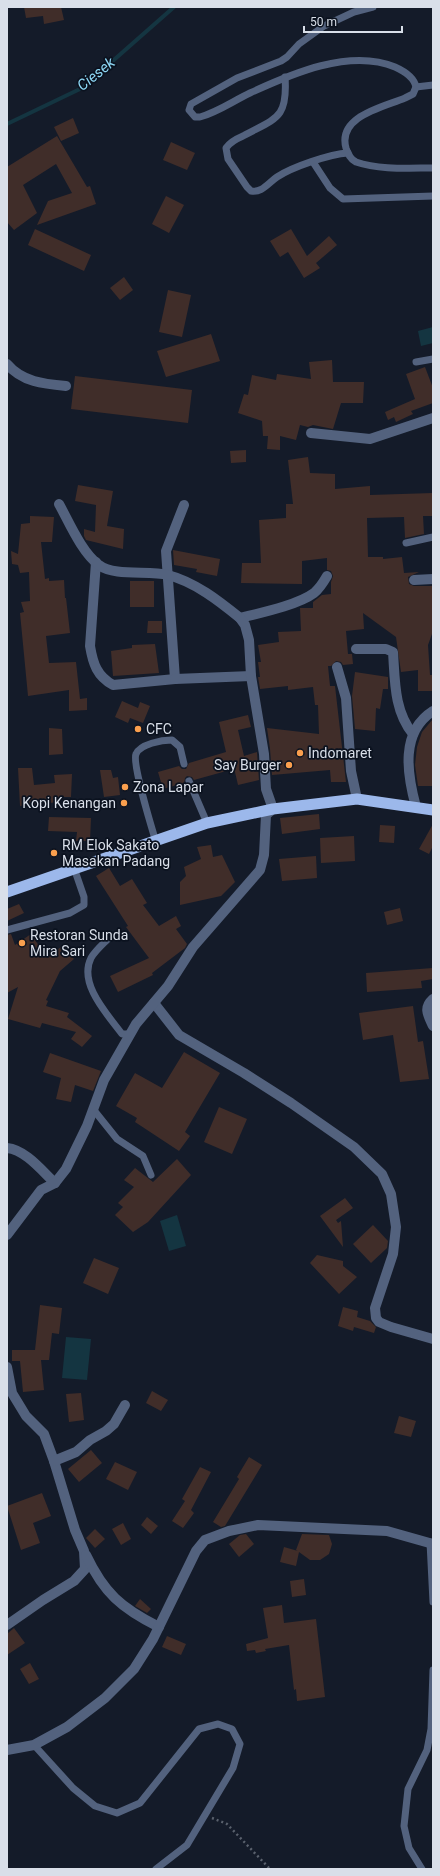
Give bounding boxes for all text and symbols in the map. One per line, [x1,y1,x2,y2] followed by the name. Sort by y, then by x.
[304,8,402,34] scale bar
[310,15,337,29] text: 50 m
[73,53,119,95] water label: Ciesek
[146,721,172,737] place label: CFC
[133,724,143,734] marker: CFC
[308,745,372,761] place label: Indomaret
[295,748,305,758] marker: Indomaret
[214,757,281,773] place label: Say Burger
[284,760,294,770] marker: Say Burger
[133,779,204,795] place label: Zona Lapar
[120,782,130,792] marker: Zona Lapar
[22,795,116,811] place label: Kopi Kenangan
[119,798,129,808] marker: Kopi Kenangan
[62,837,170,869] place label: RM Elok Sakato Masakan Padang
[49,848,59,858] marker: RM Elok Sakato Masakan Padang
[30,927,128,959] place label: Restoran Sunda Mira Sari
[17,938,27,948] marker: Restoran Sunda Mira Sari

